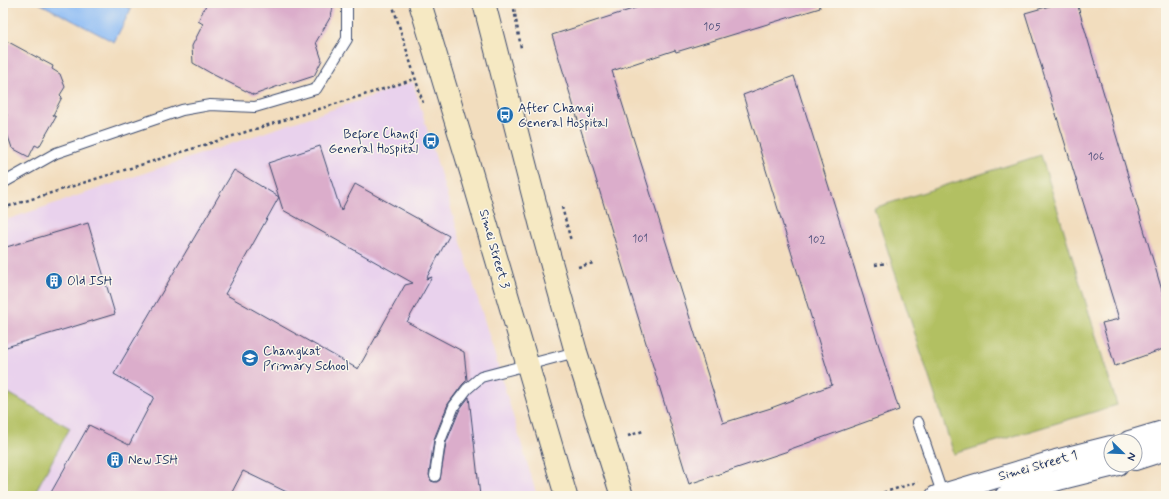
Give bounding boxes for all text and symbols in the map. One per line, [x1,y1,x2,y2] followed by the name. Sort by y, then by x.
[703,20,721,34] house number: 105
[518,100,608,132] place label: After Changi General Hospital
[495,105,515,125] bus stop icon: After Changi General Hospital
[328,126,418,158] place label: Before Changi General Hospital
[421,131,441,151] bus stop icon: Before Changi General Hospital
[1088,150,1104,164] house number: 106
[475,207,513,291] street label: Simei Street 3
[632,232,648,246] house number: 101
[808,233,826,247] house number: 102
[44,271,64,291] building icon: Old ISH
[67,273,112,290] place label: Old ISH
[263,343,349,375] place label: Changkat Primary School
[240,348,260,368] school or university icon: Changkat Primary School
[1103,433,1143,473] north arrow
[996,447,1080,485] street label: Simei Street 1
[105,450,125,470] building icon: New ISH
[1123,450,1139,463] text: N
[128,452,178,469] place label: New ISH

